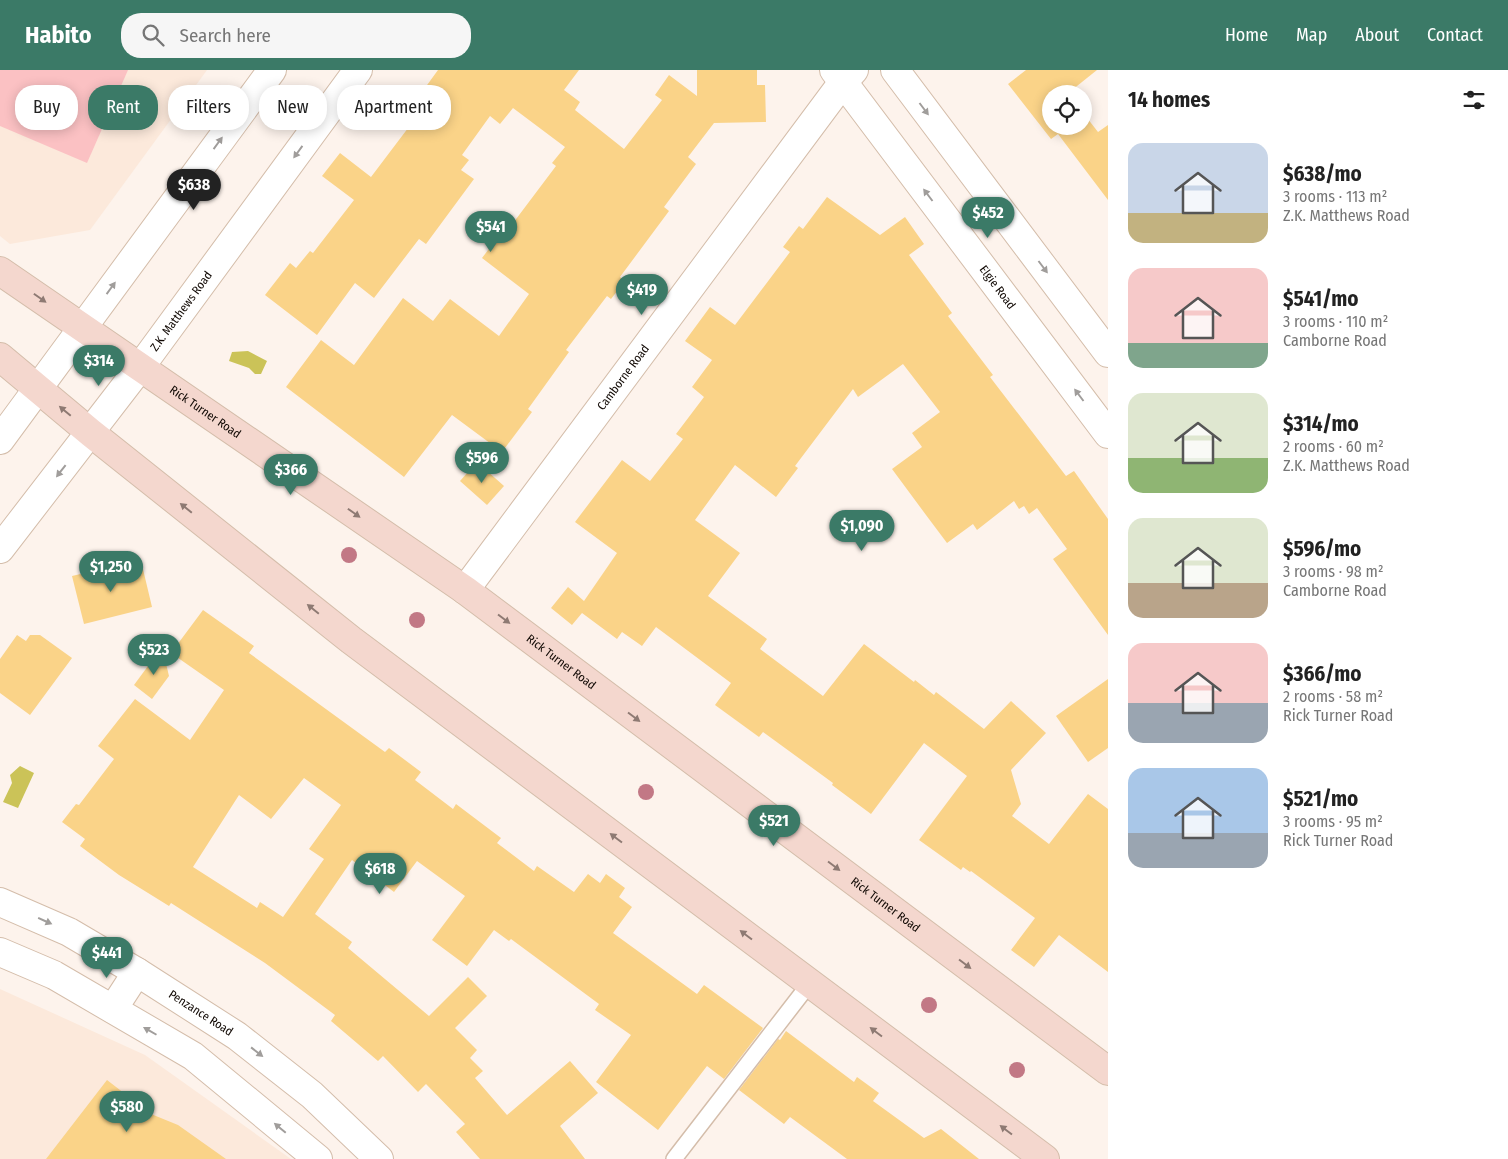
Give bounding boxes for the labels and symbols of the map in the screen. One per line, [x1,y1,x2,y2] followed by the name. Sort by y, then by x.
[919,102,929,116] one-way arrow
[213,136,223,150] one-way arrow
[293,145,304,158] one-way arrow
[164,168,224,211] pin: $638
[923,188,933,202] one-way arrow
[958,196,1018,239] pin: $452
[461,210,521,253] pin: $541
[1038,260,1048,274] one-way arrow
[977,263,1019,312] street label: Elgie Road
[147,269,215,354] street label: Z.K. Matthews Road
[612,274,672,316] pin: $419
[106,281,116,295] one-way arrow
[33,293,47,303] one-way arrow
[594,342,652,413] street label: Camborne Road
[69,344,129,387] pin: $314
[167,383,243,441] street label: Rick Turner Road
[1073,389,1084,402] one-way arrow
[59,405,72,416] one-way arrow
[452,442,512,484] pin: $596
[261,454,321,496] pin: $366
[56,464,66,478] one-way arrow
[179,503,192,513] one-way arrow
[347,508,361,518] one-way arrow
[821,510,903,552] pin: $1,090
[70,550,152,593] pin: $1,250
[306,604,319,615] one-way arrow
[497,614,510,625] one-way arrow
[524,631,599,692] street label: Rick Turner Road
[124,634,184,676] pin: $523
[627,711,640,722] one-way arrow
[744,804,804,847] pin: $521
[610,832,623,843] one-way arrow
[350,852,410,895] pin: $618
[827,861,840,872] one-way arrow
[848,874,923,935] street label: Rick Turner Road
[38,918,52,926] one-way arrow
[739,930,753,940] one-way arrow
[77,936,137,979] pin: $441
[958,958,971,969] one-way arrow
[166,987,236,1039] street label: Penzance Road
[144,1027,157,1036] one-way arrow
[870,1027,883,1038] one-way arrow
[250,1046,263,1057] one-way arrow
[97,1090,157,1133] pin: $580
[274,1122,287,1133] one-way arrow
[999,1125,1013,1135] one-way arrow

